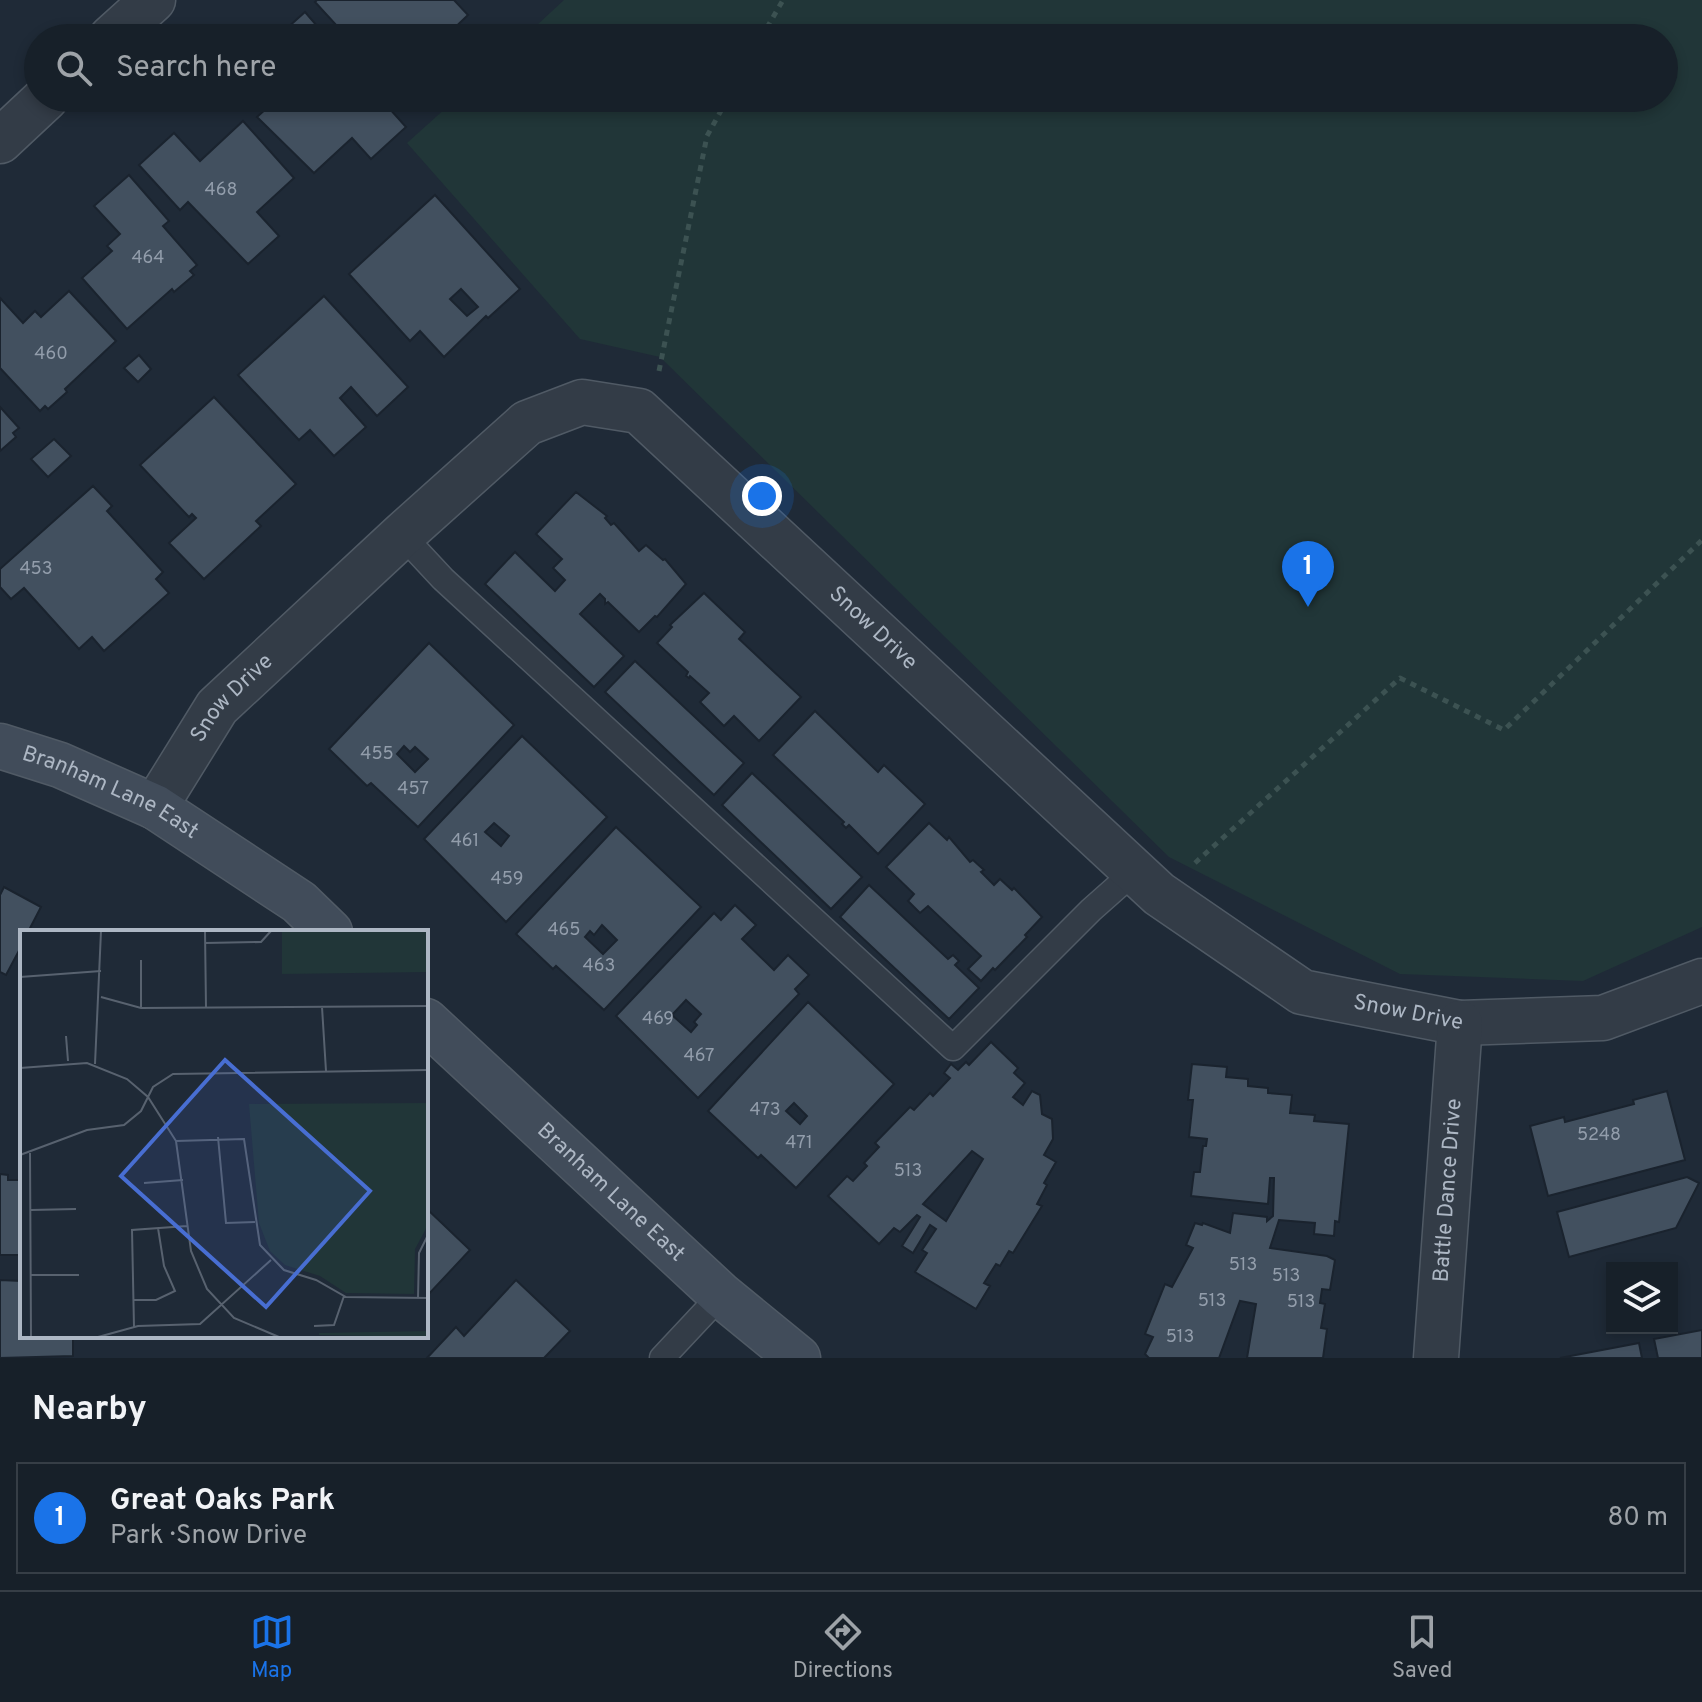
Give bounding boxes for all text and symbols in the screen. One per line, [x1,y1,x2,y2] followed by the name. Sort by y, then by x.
[24,24,1678,112] search box
[52,46,96,90] icon: search
[116,50,276,87] text: Search here
[205,179,237,202] house number: 468
[131,247,165,270] house number: 464
[34,343,68,366] house number: 460
[742,476,782,516] your location
[1282,541,1334,607] pin: 1
[19,558,53,581] house number: 453
[823,581,923,676] street label: Snow Drive
[185,648,279,747] street label: Snow Drive
[19,740,204,845] street label: Branham Lane East
[360,743,394,766] house number: 455
[397,778,429,801] house number: 457
[451,830,479,853] house number: 461
[491,868,523,891] house number: 459
[547,919,581,942] house number: 465
[20,930,428,1338] inset map
[583,955,615,978] house number: 463
[1351,989,1465,1037] street label: Snow Drive
[642,1008,674,1031] house number: 469
[684,1045,714,1068] house number: 467
[1428,1098,1468,1283] street label: Battle Dance Drive
[750,1099,780,1122] house number: 473
[531,1117,690,1268] street label: Branham Lane East
[1577,1124,1621,1147] house number: 5248
[785,1132,813,1155] house number: 471
[894,1160,922,1183] house number: 513
[1229,1254,1257,1277] house number: 513
[1606,1262,1678,1334] map controls
[1606,1262,1678,1334] button: layers
[1272,1265,1300,1288] house number: 513
[1198,1290,1226,1313] house number: 513
[1287,1291,1315,1314] house number: 513
[1166,1326,1194,1349] house number: 513
[32,1389,147,1432] text: Nearby
[110,1483,335,1520] text: Great Oaks Park
[55,1502,65,1535] text: 1
[1608,1502,1668,1535] text: 80 m
[110,1520,307,1553] text: Park · Snow Drive
[250,1610,294,1685] tab: Map
[793,1610,893,1685] tab: Directions
[1392,1610,1452,1685] tab: Saved

